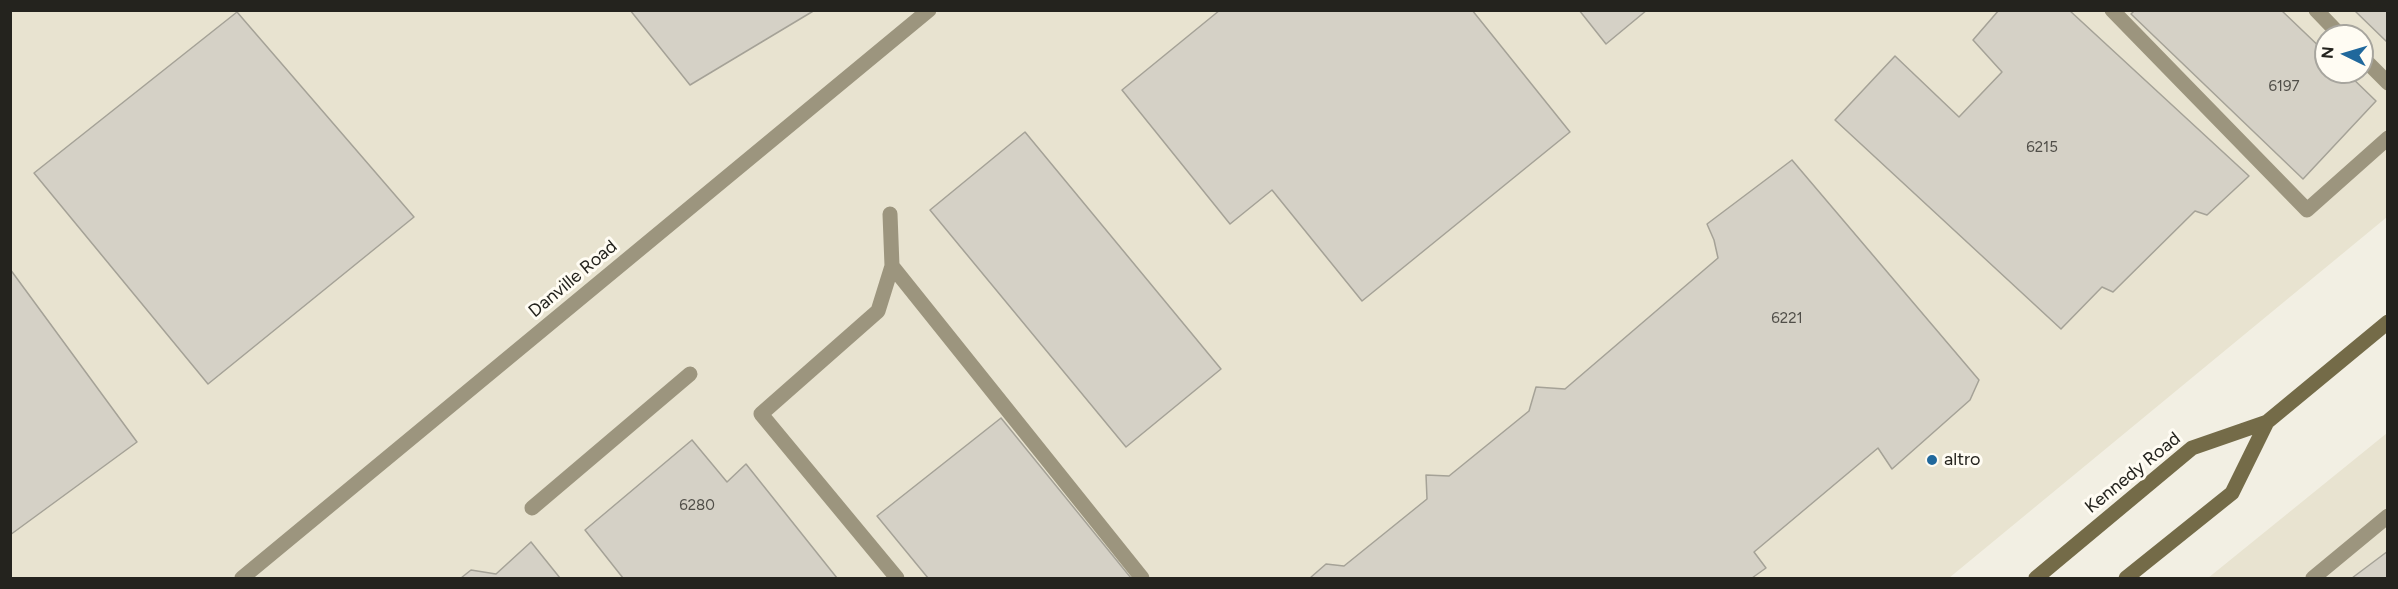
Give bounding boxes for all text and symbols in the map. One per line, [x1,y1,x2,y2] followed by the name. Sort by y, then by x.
[2314,24,2374,84] north arrow
[2318,46,2338,60] text: N
[2268,78,2300,96] house number: 6197
[2026,139,2058,157] house number: 6215
[524,236,622,322] street label: Danville Road
[1771,310,1803,328] house number: 6221
[2081,428,2185,518] street label: Kennedy Road
[1944,449,1980,471] place label: altro
[1925,453,1939,467] marker: altro
[679,497,715,515] house number: 6280

